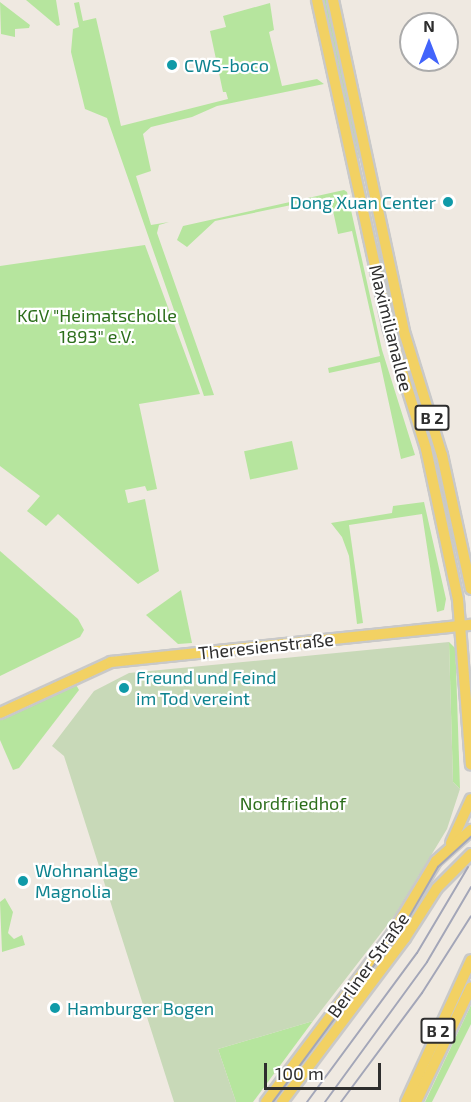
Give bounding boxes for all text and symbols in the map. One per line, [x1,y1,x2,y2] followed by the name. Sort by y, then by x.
[399,12,459,72] north arrow
[423,16,435,35] text: N
[184,54,269,76] place label: CWS-boco
[165,58,179,72] marker: CWS-boco
[290,191,436,213] place label: Dong Xuan Center
[441,195,455,209] marker: Dong Xuan Center
[365,262,417,394] street label: Maximilianallee
[17,305,177,348] park label: KGV "Heimatscholle 1893" e.V.
[414,405,450,431] road number: B 2
[197,628,335,664] street label: Theresienstraße
[136,667,276,710] place label: Freund und Feind im Tod vereint
[117,681,131,695] marker: Freund und Feind im Tod vereint
[240,792,346,814] park label: Nordfriedhof
[35,860,138,902] place label: Wohnanlage Magnolia
[16,874,30,888] marker: Wohnanlage Magnolia
[323,908,413,1022] street label: Berliner Straße
[67,997,215,1019] place label: Hamburger Bogen
[48,1001,62,1015] marker: Hamburger Bogen
[420,1018,456,1044] road number: B 2
[267,1051,384,1089] scale bar
[275,1062,324,1084] text: 100 m

